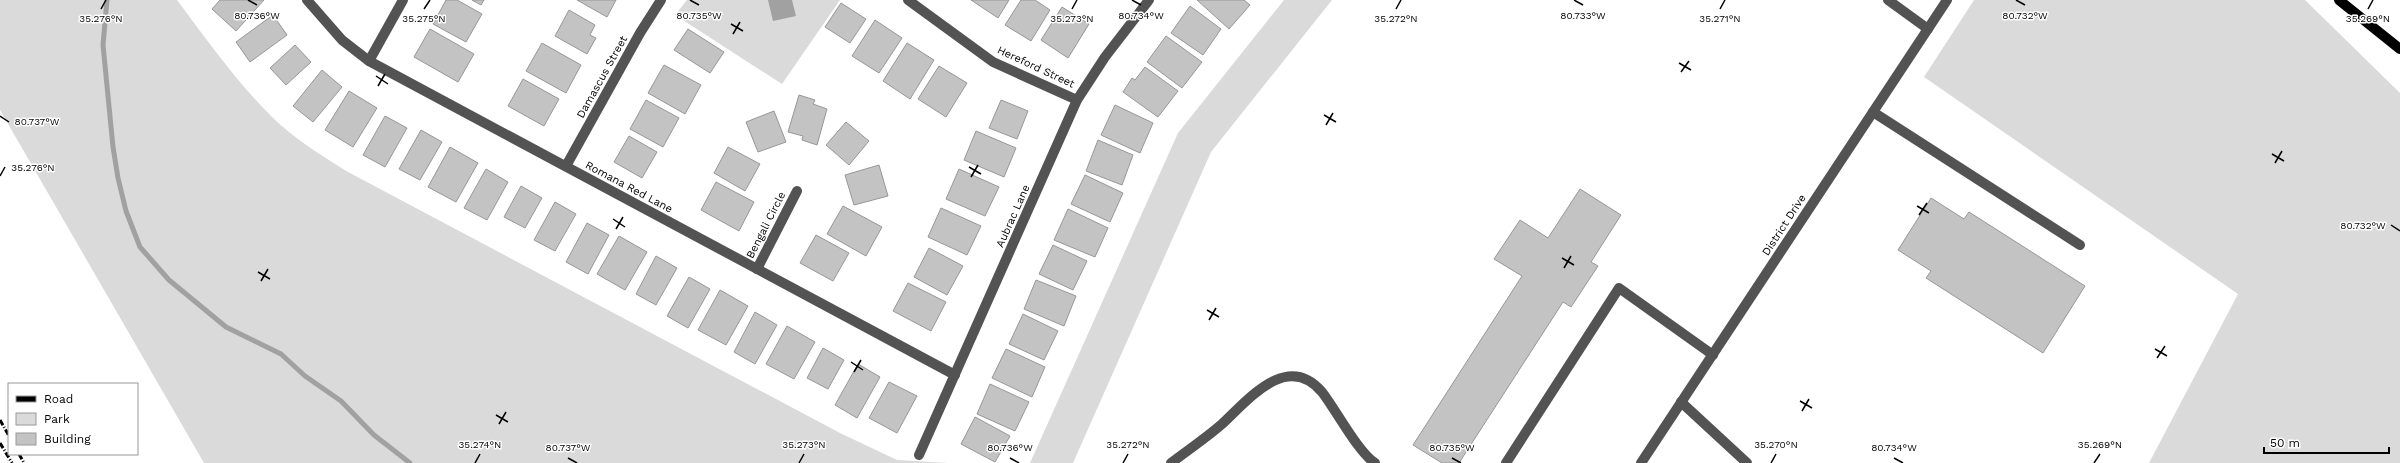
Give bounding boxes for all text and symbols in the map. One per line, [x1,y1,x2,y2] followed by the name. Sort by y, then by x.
[234,10,280,21] text: 80.736°W
[676,10,722,21] text: 80.735°W
[1118,10,1164,21] text: 80.734°W
[1560,10,1606,21] text: 80.733°W
[2002,10,2048,21] text: 80.732°W
[79,13,123,24] text: 35.276°N
[402,13,446,24] text: 35.275°N
[1050,13,1094,24] text: 35.273°N
[1374,13,1418,24] text: 35.272°N
[1699,13,1741,24] text: 35.271°N
[2346,13,2390,24] text: 35.269°N
[574,33,630,121] street label: Damascus Street
[995,43,1077,91] street label: Hereford Street
[15,116,60,127] text: 80.737°W
[583,158,675,216] street label: Romana Red Lane
[11,162,55,173] text: 35.276°N
[993,183,1033,249] street label: Aubrac Lane
[744,189,788,261] street label: Bengali Circle
[1759,192,1809,258] street label: District Drive
[2340,220,2386,231] text: 80.732°W
[8,383,138,455] legend
[44,392,73,406] text: Road
[44,412,70,426] text: Park
[2264,429,2389,455] scale bar
[44,432,91,446] text: Building
[2270,436,2300,450] text: 50 m
[459,439,501,450] text: 35.274°N
[782,439,826,450] text: 35.273°N
[1106,439,1150,450] text: 35.272°N
[1754,439,1798,450] text: 35.270°N
[2078,439,2122,450] text: 35.269°N
[546,442,591,453] text: 80.737°W
[987,442,1033,453] text: 80.736°W
[1429,442,1475,453] text: 80.735°W
[1871,442,1917,453] text: 80.734°W

